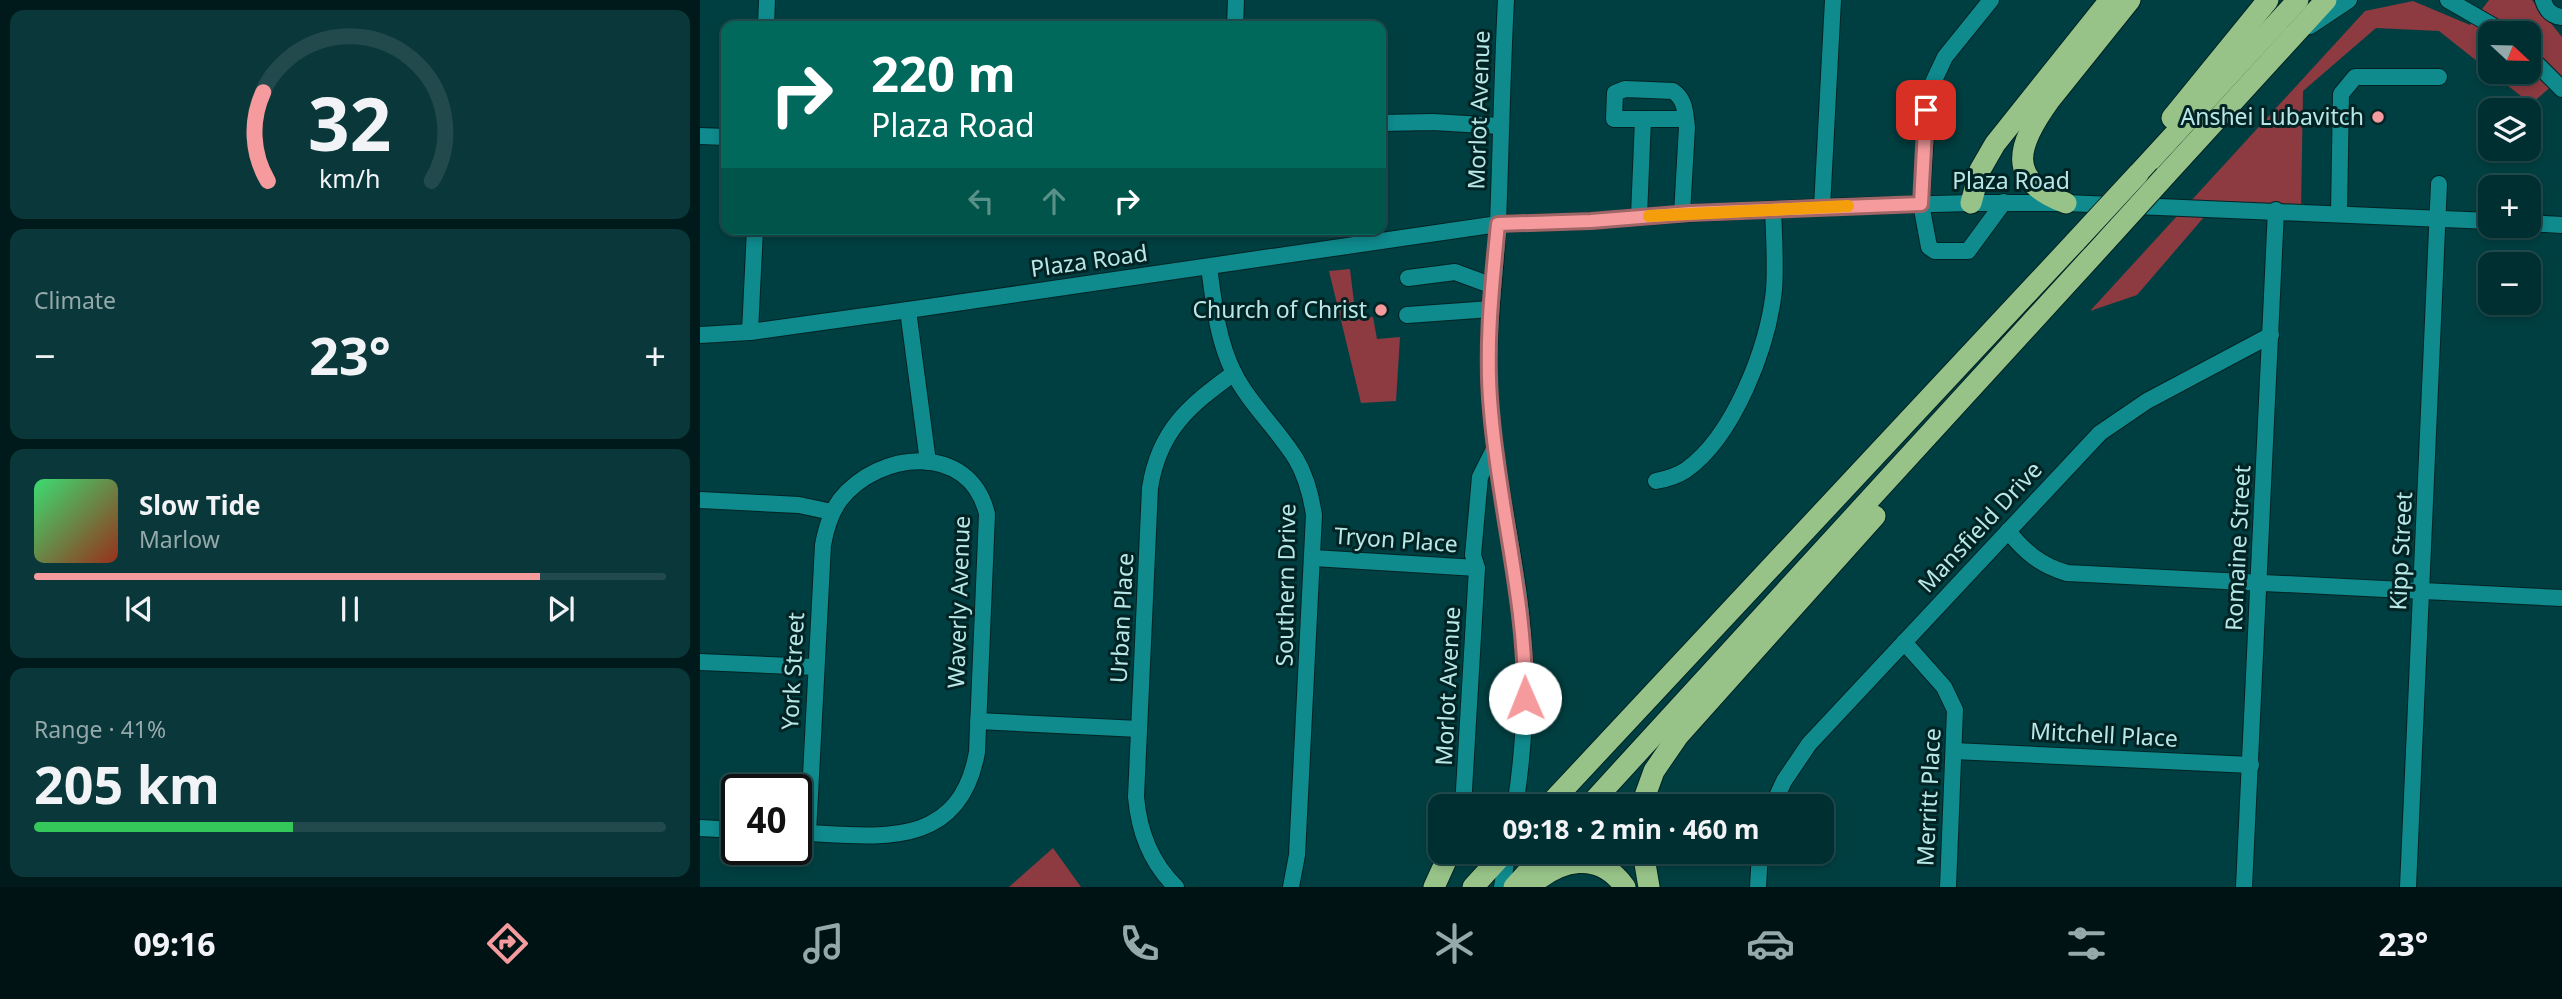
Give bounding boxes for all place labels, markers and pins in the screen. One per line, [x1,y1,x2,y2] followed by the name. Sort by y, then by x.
[1896,80,1956,140] pin
[2180,100,2364,132] place label: Anshei Lubavitch
[2370,109,2386,125] marker: Anshei Lubavitch
[1192,293,1367,325] place label: Church of Christ
[1373,302,1389,318] marker: Church of Christ

